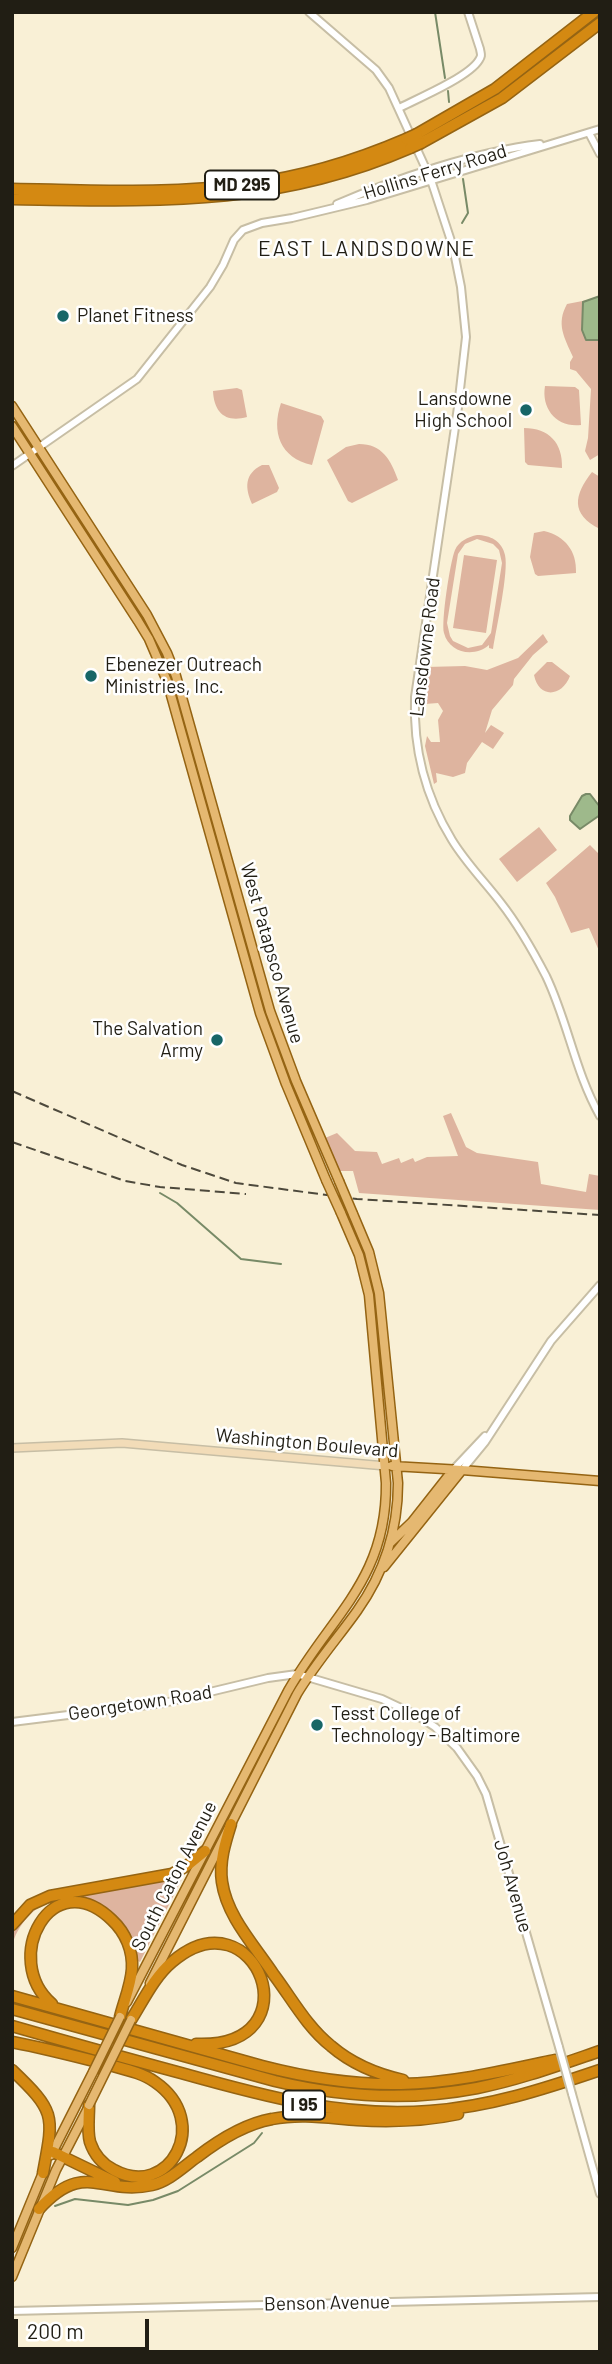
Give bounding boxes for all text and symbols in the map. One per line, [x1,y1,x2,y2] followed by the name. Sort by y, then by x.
[361,139,509,205] street label: Hollins Ferry Road
[205,170,279,200] road number: MD 295
[260,236,474,262] district label: EAST LANDSDOWNE
[77,305,194,327] place label: Planet Fitness
[55,308,71,324] marker: Planet Fitness
[414,388,512,432] place label: Lansdowne High School
[518,402,534,418] marker: Lansdowne High School
[405,576,445,718] street label: Lansdowne Road
[105,654,262,698] place label: Ebenezer Outreach Ministries, Inc.
[83,668,99,684] marker: Ebenezer Outreach Ministries, Inc.
[235,860,309,1046] street label: West Patapsco Avenue
[92,1018,203,1062] place label: The Salvation Army
[209,1032,225,1048] marker: The Salvation Army
[215,1424,399,1462] street label: Washington Boulevard
[66,1680,214,1726] street label: Georgetown Road
[331,1703,520,1747] place label: Tesst College of Technology - Baltimore
[309,1717,325,1733] marker: Tesst College of Technology - Baltimore
[126,1797,222,1955] street label: South Caton Avenue
[489,1837,537,1935] street label: Joh Avenue
[283,2090,325,2120] road number: I 95
[264,2291,390,2315] street label: Benson Avenue
[18,2304,152,2348] scale bar
[27,2318,84,2343] text: 200 m

